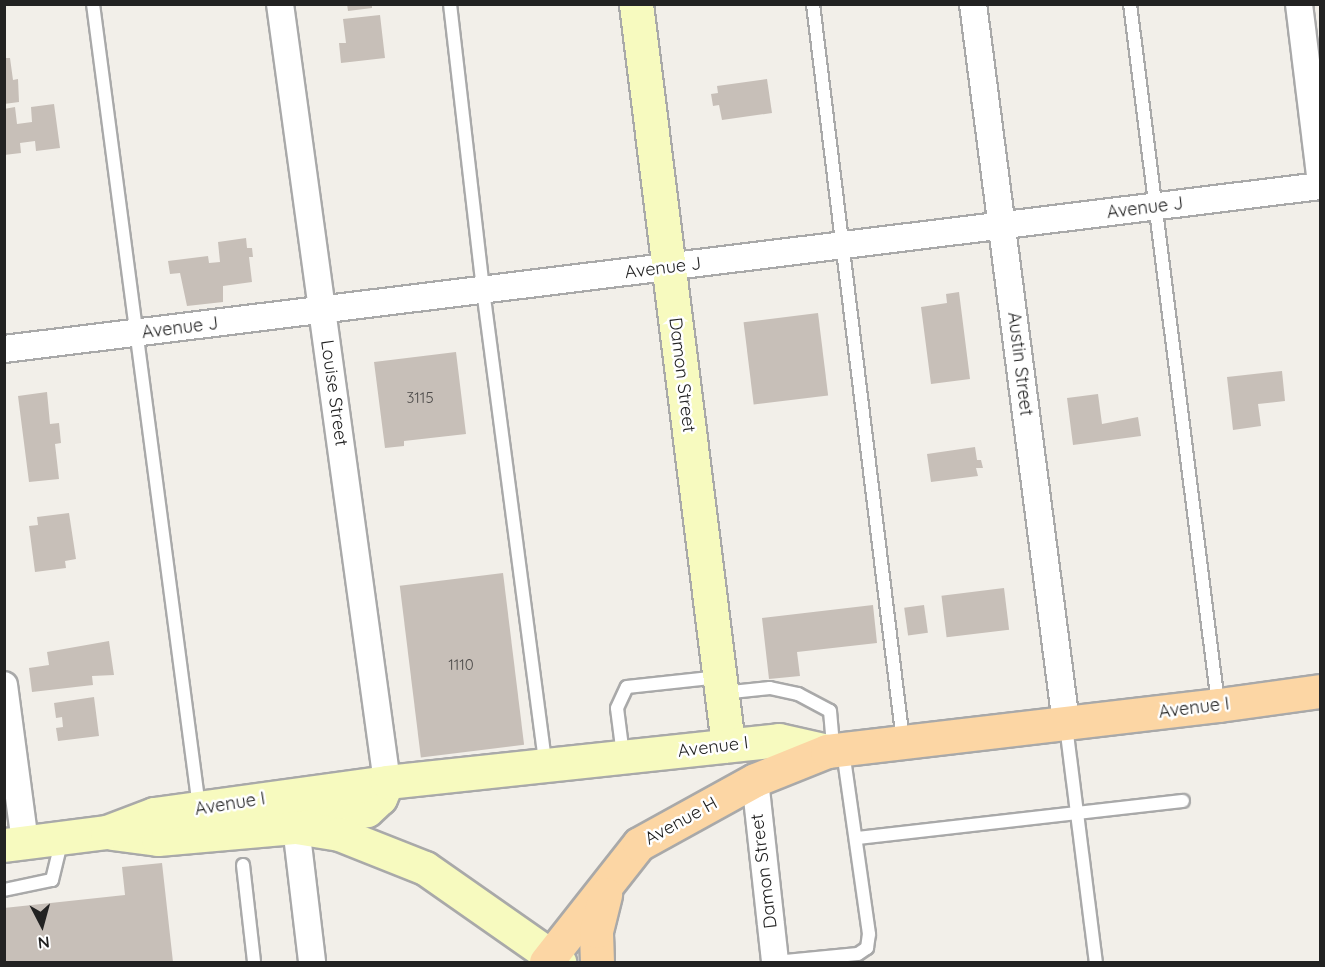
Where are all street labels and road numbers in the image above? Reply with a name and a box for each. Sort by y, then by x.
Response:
street label: Avenue J [1106,193,1184,223]
street label: Avenue J [624,253,702,283]
street label: Austin Street [1003,311,1037,417]
street label: Avenue J [141,313,219,343]
street label: Damon Street [664,316,700,434]
street label: Louise Street [316,338,352,448]
street label: Avenue I [1157,693,1231,723]
street label: Avenue I [676,732,750,762]
street label: Avenue I [193,788,267,820]
street label: Avenue H [641,792,721,850]
street label: Damon Street [746,812,782,930]

